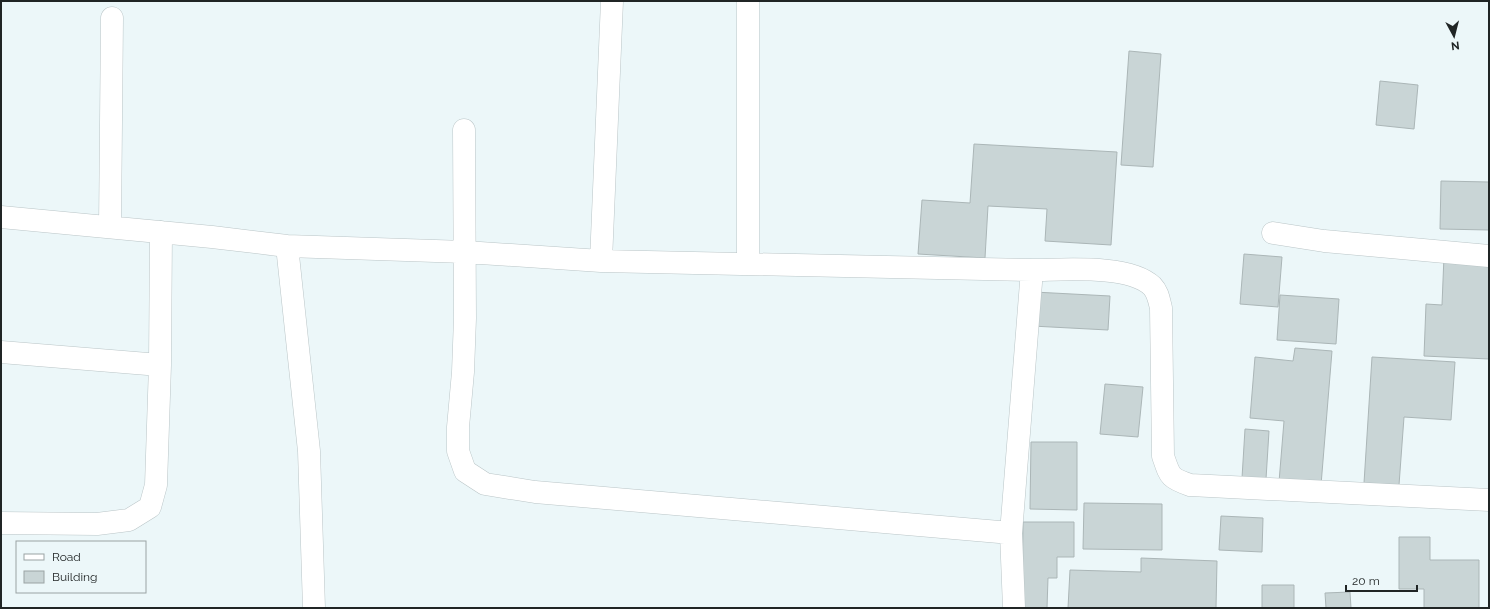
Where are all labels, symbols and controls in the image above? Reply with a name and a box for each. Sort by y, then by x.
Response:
north arrow [1434,16,1474,56]
text: N [1450,38,1460,52]
legend [16,541,146,593]
text: Road [52,550,81,564]
scale bar [1346,567,1417,593]
text: Building [52,570,98,584]
text: 20 m [1352,574,1380,588]

